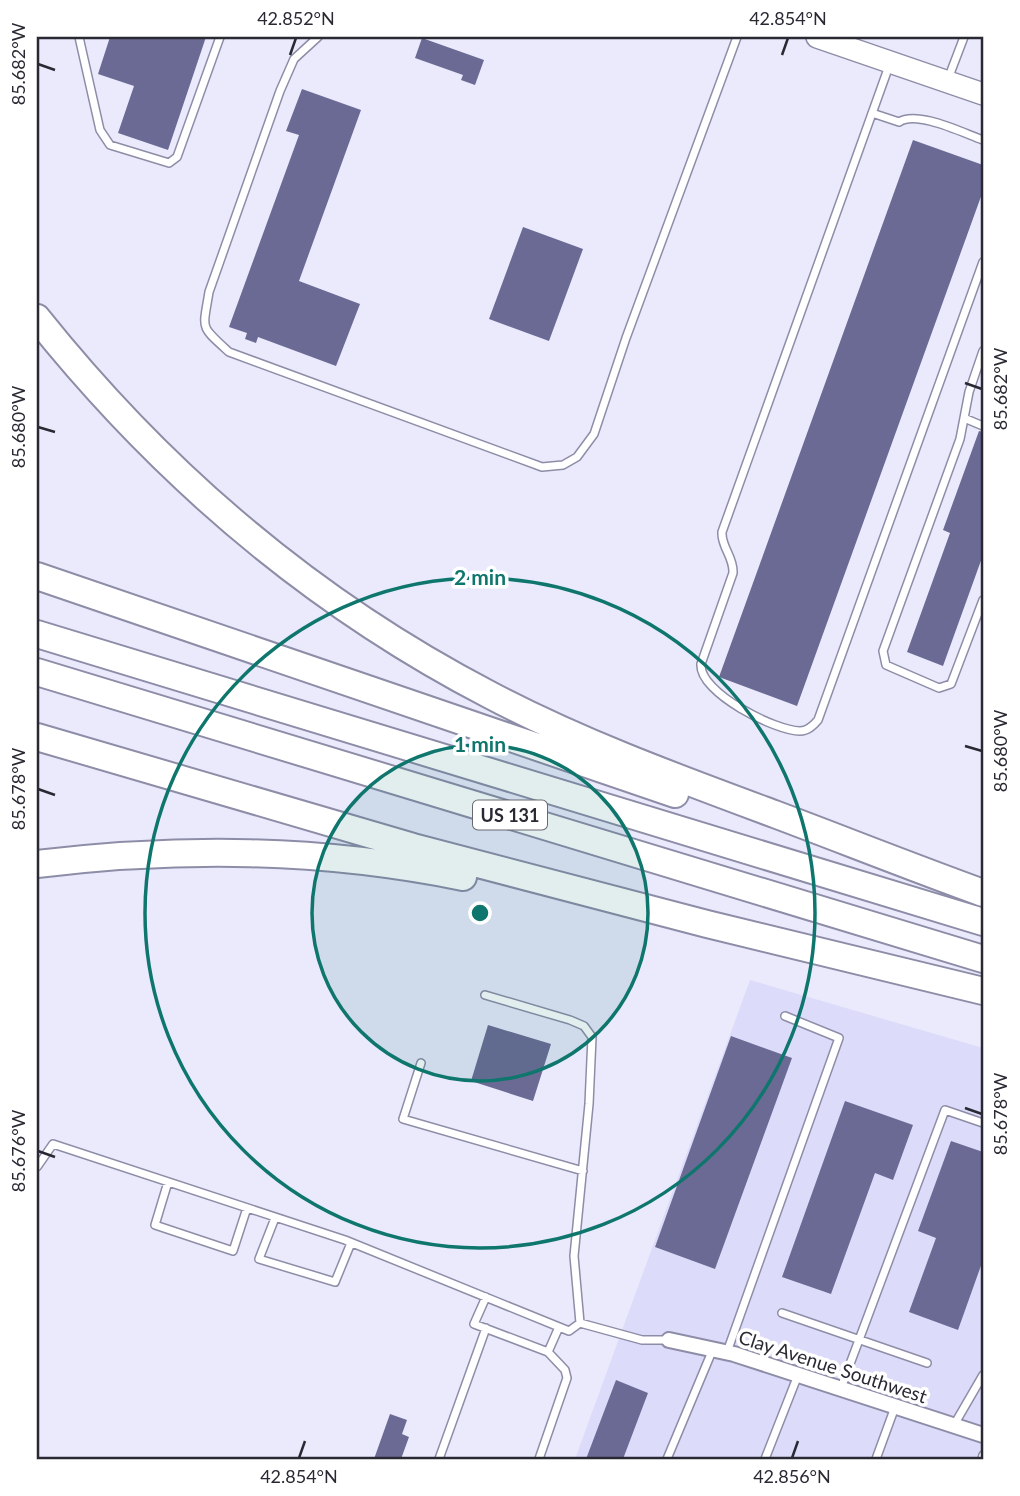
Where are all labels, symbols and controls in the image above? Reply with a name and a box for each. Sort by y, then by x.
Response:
text: 42.852°N [257,7,335,29]
text: 42.854°N [749,7,827,29]
text: 85.682°W [7,22,29,105]
text: 85.682°W [989,347,1011,430]
text: 85.680°W [7,385,29,468]
text: 2 min [454,564,506,589]
text: 85.680°W [989,709,1011,792]
text: 1 min [454,731,506,756]
text: 85.678°W [7,747,29,830]
road number: US 131 [473,800,547,830]
centre of rings [468,901,492,925]
text: 85.678°W [989,1072,1011,1155]
text: 85.676°W [7,1109,29,1192]
street label: Clay Avenue Southwest [736,1325,930,1407]
text: 42.854°N [260,1465,338,1487]
text: 42.856°N [753,1465,831,1487]

